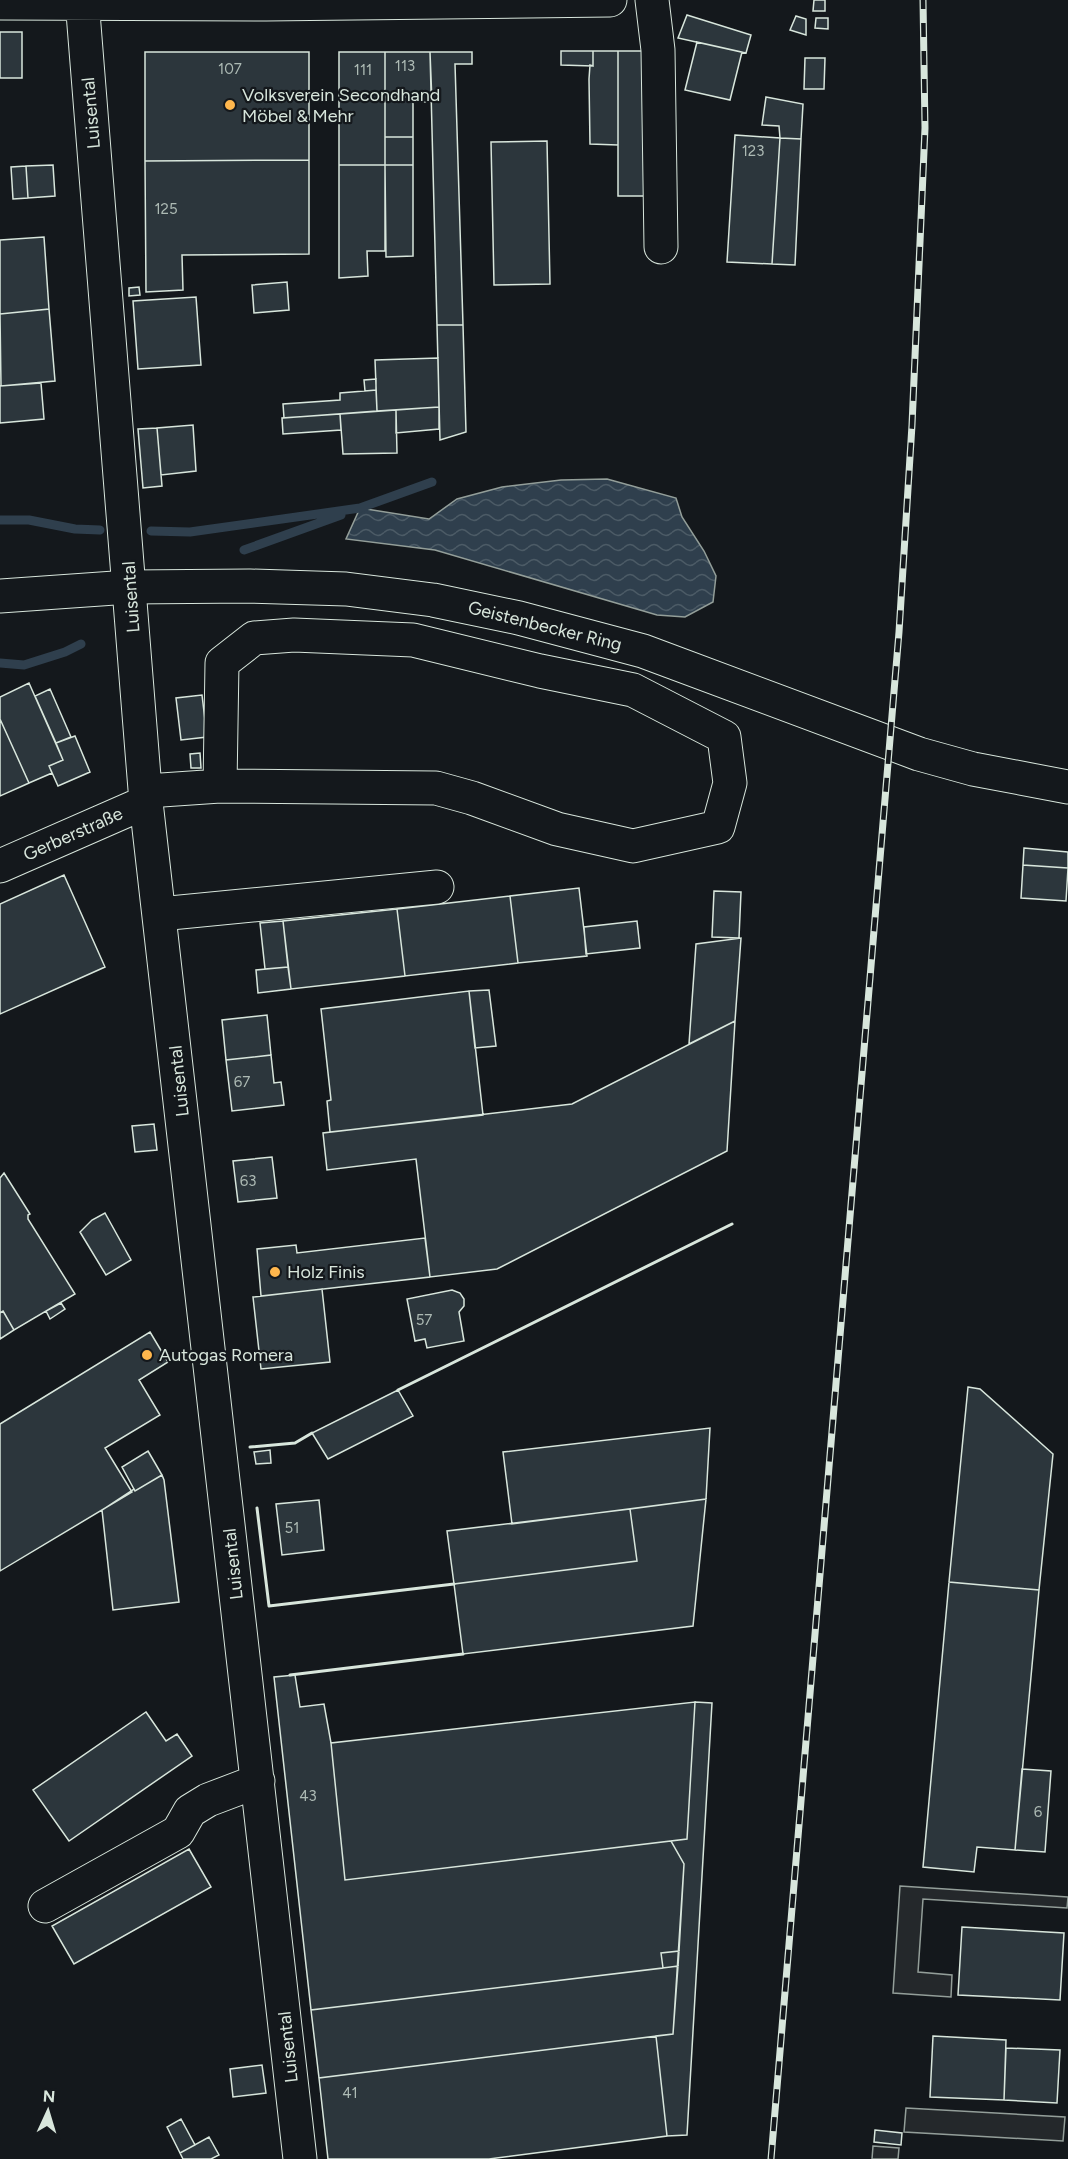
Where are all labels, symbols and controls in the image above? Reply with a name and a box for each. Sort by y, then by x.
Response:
house number: 113 [395,57,415,75]
house number: 107 [218,60,242,78]
house number: 111 [354,61,372,79]
street label: Luisental [77,76,105,150]
place label: Volksverein Secondhand Möbel & Mehr [242,84,440,127]
marker: Volksverein Secondhand Möbel & Mehr [223,98,237,112]
house number: 123 [742,142,764,160]
house number: 125 [154,200,178,218]
street label: Luisental [118,560,144,634]
street label: Geistenbecker Ring [466,596,624,656]
street label: Gerberstraße [20,802,126,866]
street label: Luisental [164,1044,194,1118]
house number: 67 [234,1073,250,1091]
house number: 63 [240,1172,256,1190]
place label: Holz Finis [287,1261,365,1283]
marker: Holz Finis [268,1265,282,1279]
house number: 57 [416,1311,432,1329]
place label: Autogas Romera [159,1344,293,1366]
marker: Autogas Romera [140,1348,154,1362]
house number: 51 [285,1519,299,1537]
street label: Luisental [218,1527,248,1601]
house number: 43 [299,1787,317,1805]
house number: 6 [1034,1803,1043,1821]
street label: Luisental [273,2010,303,2084]
north arrow [18,2081,78,2141]
house number: 41 [342,2084,358,2102]
text: N [42,2087,56,2106]

